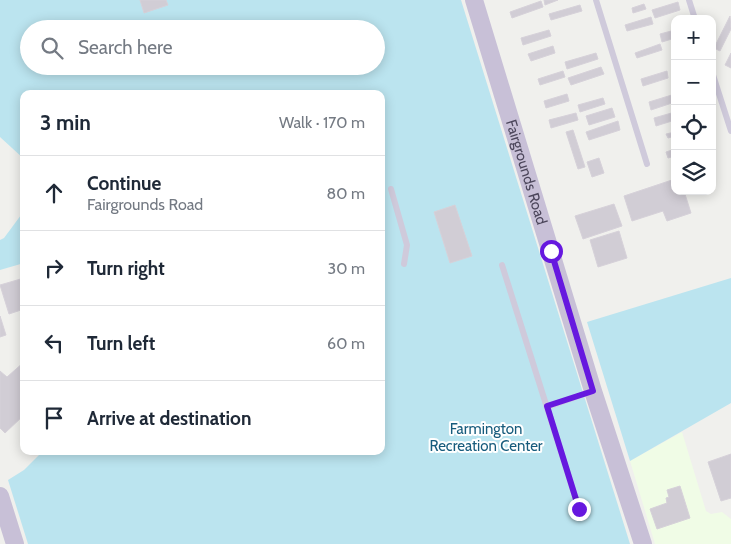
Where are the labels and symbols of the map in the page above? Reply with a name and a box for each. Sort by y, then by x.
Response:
street label: Fairgrounds Road [502,117,551,227]
route start [540,240,563,263]
park label: Farmington Recreation Center [429,420,543,455]
route end [568,498,591,521]

